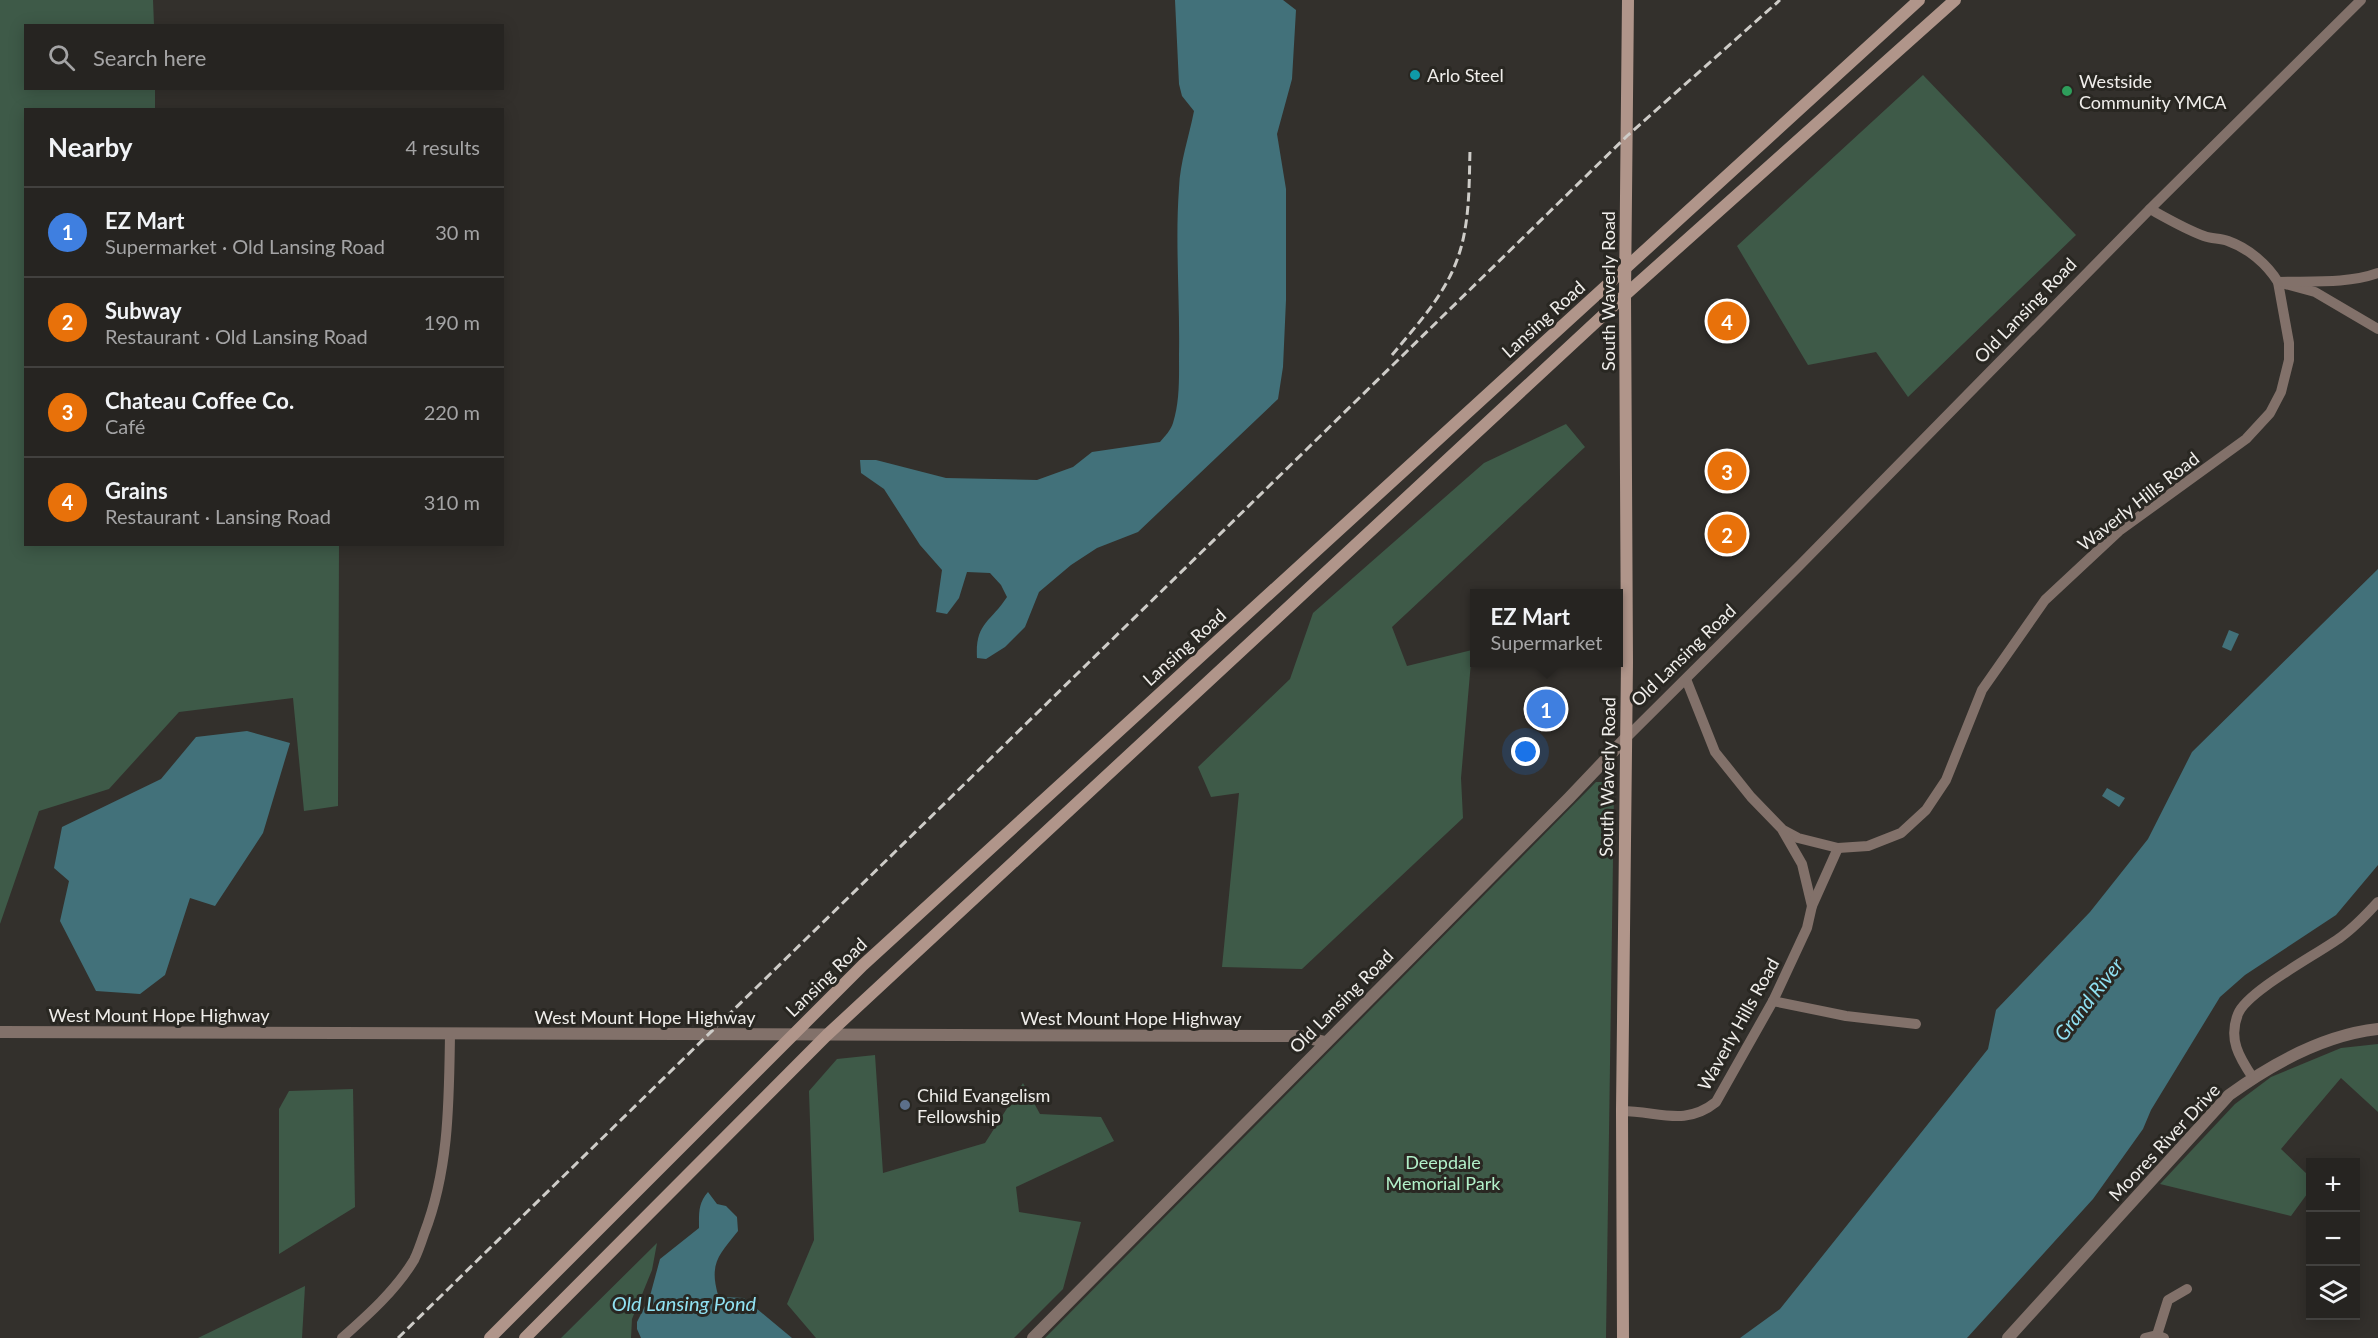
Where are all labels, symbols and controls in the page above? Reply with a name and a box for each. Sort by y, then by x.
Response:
search box [24,24,504,90]
icon: search [45,41,78,74]
text: Search here [93,44,206,71]
place label: Arlo Steel [1427,64,1504,86]
marker: Arlo Steel [1408,68,1422,82]
place label: Westside Community YMCA [2079,70,2227,113]
marker: Westside Community YMCA [2060,84,2074,98]
text: Nearby [48,131,133,163]
text: 4 results [405,135,480,159]
text: EZ Mart [105,207,184,234]
street label: South Waverly Road [1597,211,1619,371]
text: 1 [62,220,73,244]
text: 30 m [435,220,480,244]
text: Supermarket · Old Lansing Road [105,234,385,258]
street label: Old Lansing Road [1969,253,2081,367]
street label: Lansing Road [1497,276,1589,362]
text: Subway [105,297,182,324]
pin: 4 [1708,298,1746,344]
text: 2 [62,310,73,334]
text: 190 m [424,310,480,334]
text: Restaurant · Old Lansing Road [105,324,368,348]
text: Chateau Coffee Co. [105,387,294,414]
text: 3 [62,400,73,424]
text: 220 m [424,400,480,424]
text: Café [105,414,145,438]
street label: Waverly Hills Road [2073,447,2203,555]
pin: 3 [1708,448,1746,494]
text: Grains [105,477,168,504]
text: 4 [62,490,73,514]
text: 310 m [424,490,480,514]
text: Restaurant · Lansing Road [105,504,331,528]
pin: 2 [1708,512,1746,556]
popup [1470,589,1623,667]
street label: Old Lansing Road [1626,599,1740,711]
text: EZ Mart [1491,603,1570,630]
street label: Lansing Road [1138,604,1230,690]
text: Supermarket [1491,630,1602,654]
pin: 1 [1526,686,1566,732]
street label: South Waverly Road [1595,697,1619,857]
your location [1511,737,1540,766]
street label: Lansing Road [781,933,871,1021]
street label: Old Lansing Road [1285,945,1397,1057]
water label: Grand River [2048,952,2128,1045]
street label: Waverly Hills Road [1693,954,1783,1094]
street label: West Mount Hope Highway [49,1004,270,1026]
street label: West Mount Hope Highway [535,1006,756,1028]
street label: West Mount Hope Highway [1021,1007,1242,1029]
street label: Moores River Drive [2104,1079,2224,1205]
place label: Child Evangelism Fellowship [917,1084,1050,1127]
marker: Child Evangelism Fellowship [898,1098,912,1112]
park label: Deepdale Memorial Park [1386,1151,1501,1194]
map controls [2306,1158,2360,1320]
button: + [2306,1158,2360,1212]
button: − [2306,1212,2360,1266]
button: layers [2306,1266,2360,1320]
water label: Old Lansing Pond [612,1291,757,1315]

